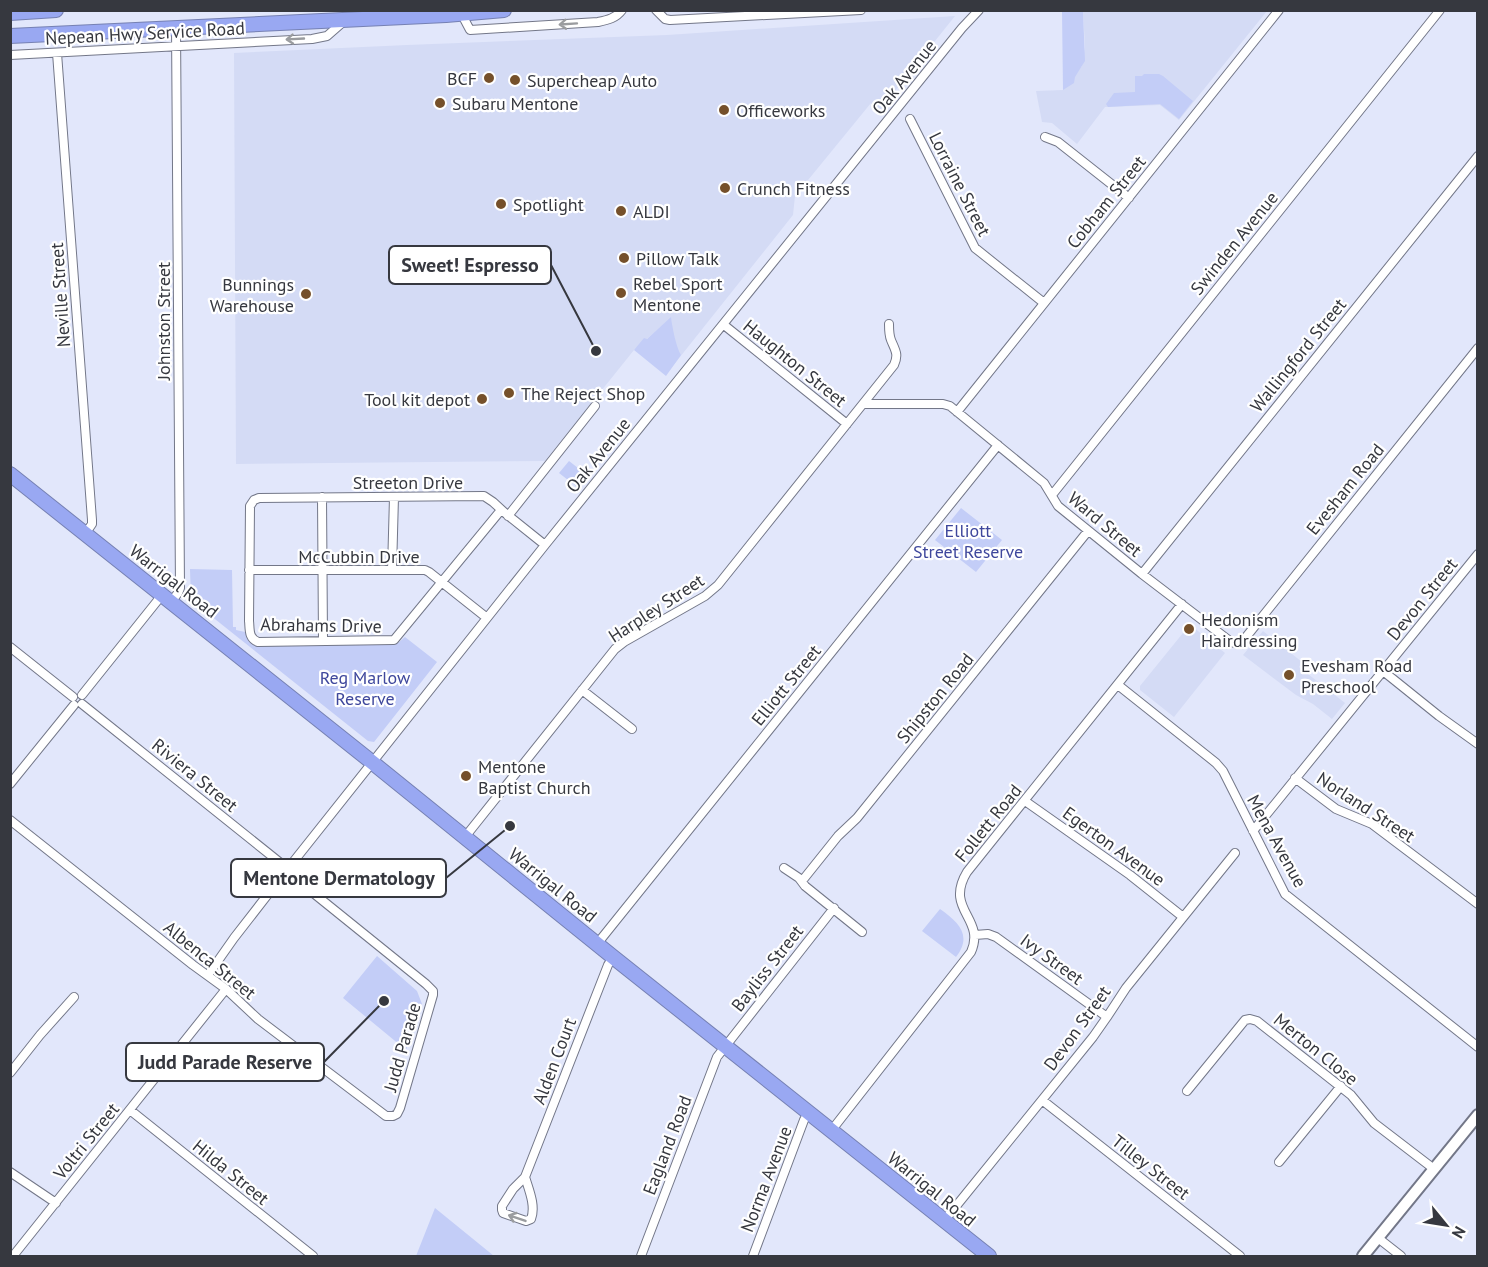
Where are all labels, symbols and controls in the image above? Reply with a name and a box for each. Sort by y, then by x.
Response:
street label: Nepean Hwy Service Road [45,16,245,50]
one-way arrow [558,19,578,30]
one-way arrow [285,34,305,45]
street label: Oak Avenue [867,35,941,119]
place label: BCF [447,67,477,90]
place label: Supercheap Auto [527,69,657,92]
marker: BCF [482,71,496,85]
marker: Supercheap Auto [508,73,522,87]
place label: Subaru Mentone [452,92,578,115]
marker: Subaru Mentone [433,96,447,110]
place label: Officeworks [736,99,825,122]
marker: Officeworks [717,103,731,117]
street label: Lorraine Street [924,128,996,240]
street label: Cobham Street [1061,151,1151,253]
place label: Crunch Fitness [737,177,850,200]
marker: Crunch Fitness [718,181,732,195]
street label: Swinden Avenue [1185,187,1283,299]
place label: Spotlight [513,193,584,216]
marker: Spotlight [494,197,508,211]
place label: ALDI [633,200,670,223]
marker: ALDI [614,204,628,218]
street label: Neville Street [45,242,75,348]
callout: Sweet! Espresso [389,246,551,284]
place label: Pillow Talk [636,247,719,270]
marker: Pillow Talk [617,251,631,265]
text: Sweet! Espresso [401,252,539,278]
street label: Johnston Street [152,262,175,381]
place label: Rebel Sport Mentone [633,272,723,316]
place label: Bunnings Warehouse [210,273,294,317]
marker: Rebel Sport Mentone [614,286,628,300]
marker: Bunnings Warehouse [299,287,313,301]
street label: Wallingford Street [1245,293,1351,417]
street label: Haughton Street [739,314,851,412]
place label: The Reject Shop [521,382,645,405]
marker: The Reject Shop [502,386,516,400]
place label: Tool kit depot [364,388,470,411]
marker: Tool kit depot [475,392,489,406]
street label: Oak Avenue [561,413,635,497]
street label: Evesham Road [1301,439,1389,539]
street label: Streeton Drive [353,471,463,494]
street label: Ward Street [1063,486,1147,562]
park label: Elliott Street Reserve [913,519,1023,563]
street label: Warrigal Road [125,539,223,623]
street label: McCubbin Drive [298,545,420,568]
street label: Devon Street [1382,553,1462,645]
street label: Harpley Street [604,569,708,647]
place label: Hedonism Hairdressing [1201,608,1297,652]
street label: Abrahams Drive [260,612,382,638]
marker: Hedonism Hairdressing [1182,622,1196,636]
street label: Elliott Street [746,640,826,730]
street label: Shipston Road [891,648,979,748]
place label: Evesham Road Preschool [1301,654,1412,698]
park label: Reg Marlow Reserve [320,666,411,710]
marker: Evesham Road Preschool [1282,668,1296,682]
street label: Riviera Street [147,733,243,817]
place label: Mentone Baptist Church [478,755,591,799]
street label: Norland Street [1313,767,1419,847]
marker: Mentone Baptist Church [459,769,473,783]
street label: Follett Road [950,779,1026,867]
street label: Mena Avenue [1242,791,1312,891]
street label: Egerton Avenue [1058,801,1170,891]
street label: Warrigal Road [504,842,602,928]
callout: Mentone Dermatology [231,859,446,897]
text: Mentone Dermatology [243,865,435,891]
street label: Albenca Street [159,916,261,1004]
street label: Bayliss Street [726,920,808,1016]
street label: Ivy Street [1016,928,1088,990]
street label: Devon Street [1039,981,1115,1075]
street label: Judd Parade [378,1000,426,1095]
street label: Merton Close [1269,1008,1363,1090]
street label: Alden Court [527,1014,581,1108]
callout: Judd Parade Reserve [126,1043,324,1081]
text: Judd Parade Reserve [137,1049,312,1075]
street label: Eagland Road [637,1092,697,1198]
street label: Voltri Street [48,1098,124,1185]
street label: Norma Avenue [735,1123,797,1235]
street label: Tilley Street [1107,1129,1195,1205]
street label: Hilda Street [188,1134,274,1210]
street label: Warrigal Road [883,1146,981,1232]
north arrow [1416,1195,1476,1255]
one-way arrow [508,1211,527,1222]
text: N [1448,1223,1470,1242]

